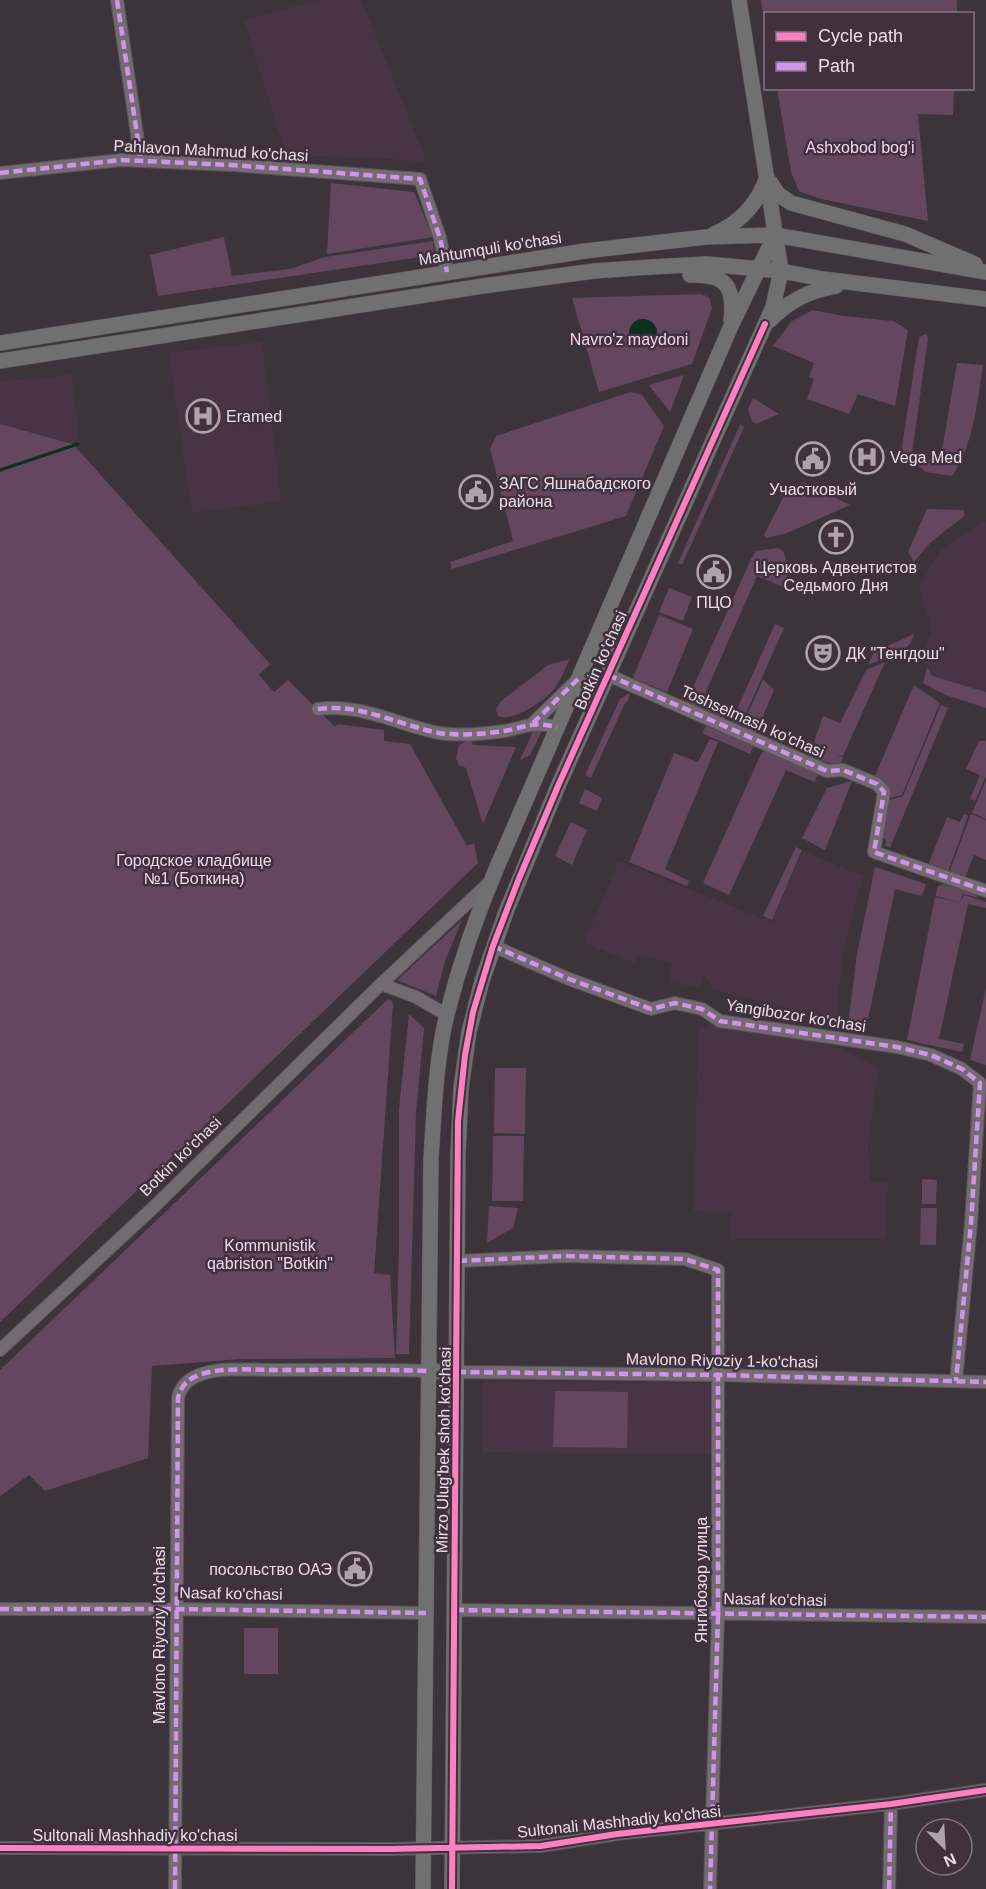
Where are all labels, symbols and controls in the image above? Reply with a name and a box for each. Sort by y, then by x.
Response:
legend [764,12,974,90]
text: Cycle path [818,26,903,46]
text: Path [818,56,855,76]
street label: Pahlavon Mahmud ko'chasi [113,137,309,164]
park label: Ashxobod bog'i [806,139,914,156]
street label: Mahtumquli ko'chasi [417,229,563,268]
park label: Navro'z maydoni [570,331,688,348]
hospital icon: Eramed [185,398,221,434]
place label: Eramed [226,408,282,425]
hospital icon: Vega Med [849,439,885,475]
public building icon: Участковый [795,441,831,477]
place label: Vega Med [890,449,962,466]
public building icon: ЗАГС Яшнабадского района [458,474,494,510]
place label: ЗАГС Яшнабадского района [499,475,651,510]
place label: Участковый [769,481,857,498]
church icon: Церковь Адвентистов Седьмого Дня [818,519,854,555]
public building icon: ПЦО [696,554,732,590]
place label: Церковь Адвентистов Седьмого Дня [755,559,917,594]
place label: ПЦО [696,594,732,611]
street label: Botkin ko'chasi [571,608,630,712]
theatre icon: ДК "Тенгдош" [805,635,841,671]
place label: ДК "Тенгдош" [846,645,945,662]
street label: Toshselmash ko'chasi [678,682,827,761]
park label: Городское кладбище №1 (Боткина) [116,852,272,887]
street label: Yangibozor ko'chasi [725,996,867,1035]
street label: Botkin ko'chasi [136,1113,224,1199]
park label: Kommunistik qabriston "Botkin" [207,1237,333,1272]
street label: Mirzo Ulug'bek shoh ko'chasi [433,1347,454,1553]
street label: Mavlono Riyoziy 1-ko'chasi [626,1350,818,1371]
street label: Янгибозор улица [693,1517,710,1643]
street label: Mavlono Riyoziy ko'chasi [151,1546,168,1724]
public building icon: посольство ОАЭ [337,1551,373,1587]
place label: посольство ОАЭ [209,1561,332,1578]
street label: Nasaf ko'chasi [179,1584,283,1603]
street label: Nasaf ko'chasi [723,1590,827,1609]
street label: Sultonali Mashhadiy ko'chasi [516,1802,722,1841]
north arrow [914,1817,974,1877]
street label: Sultonali Mashhadiy ko'chasi [33,1827,237,1844]
text: N [941,1850,959,1870]

